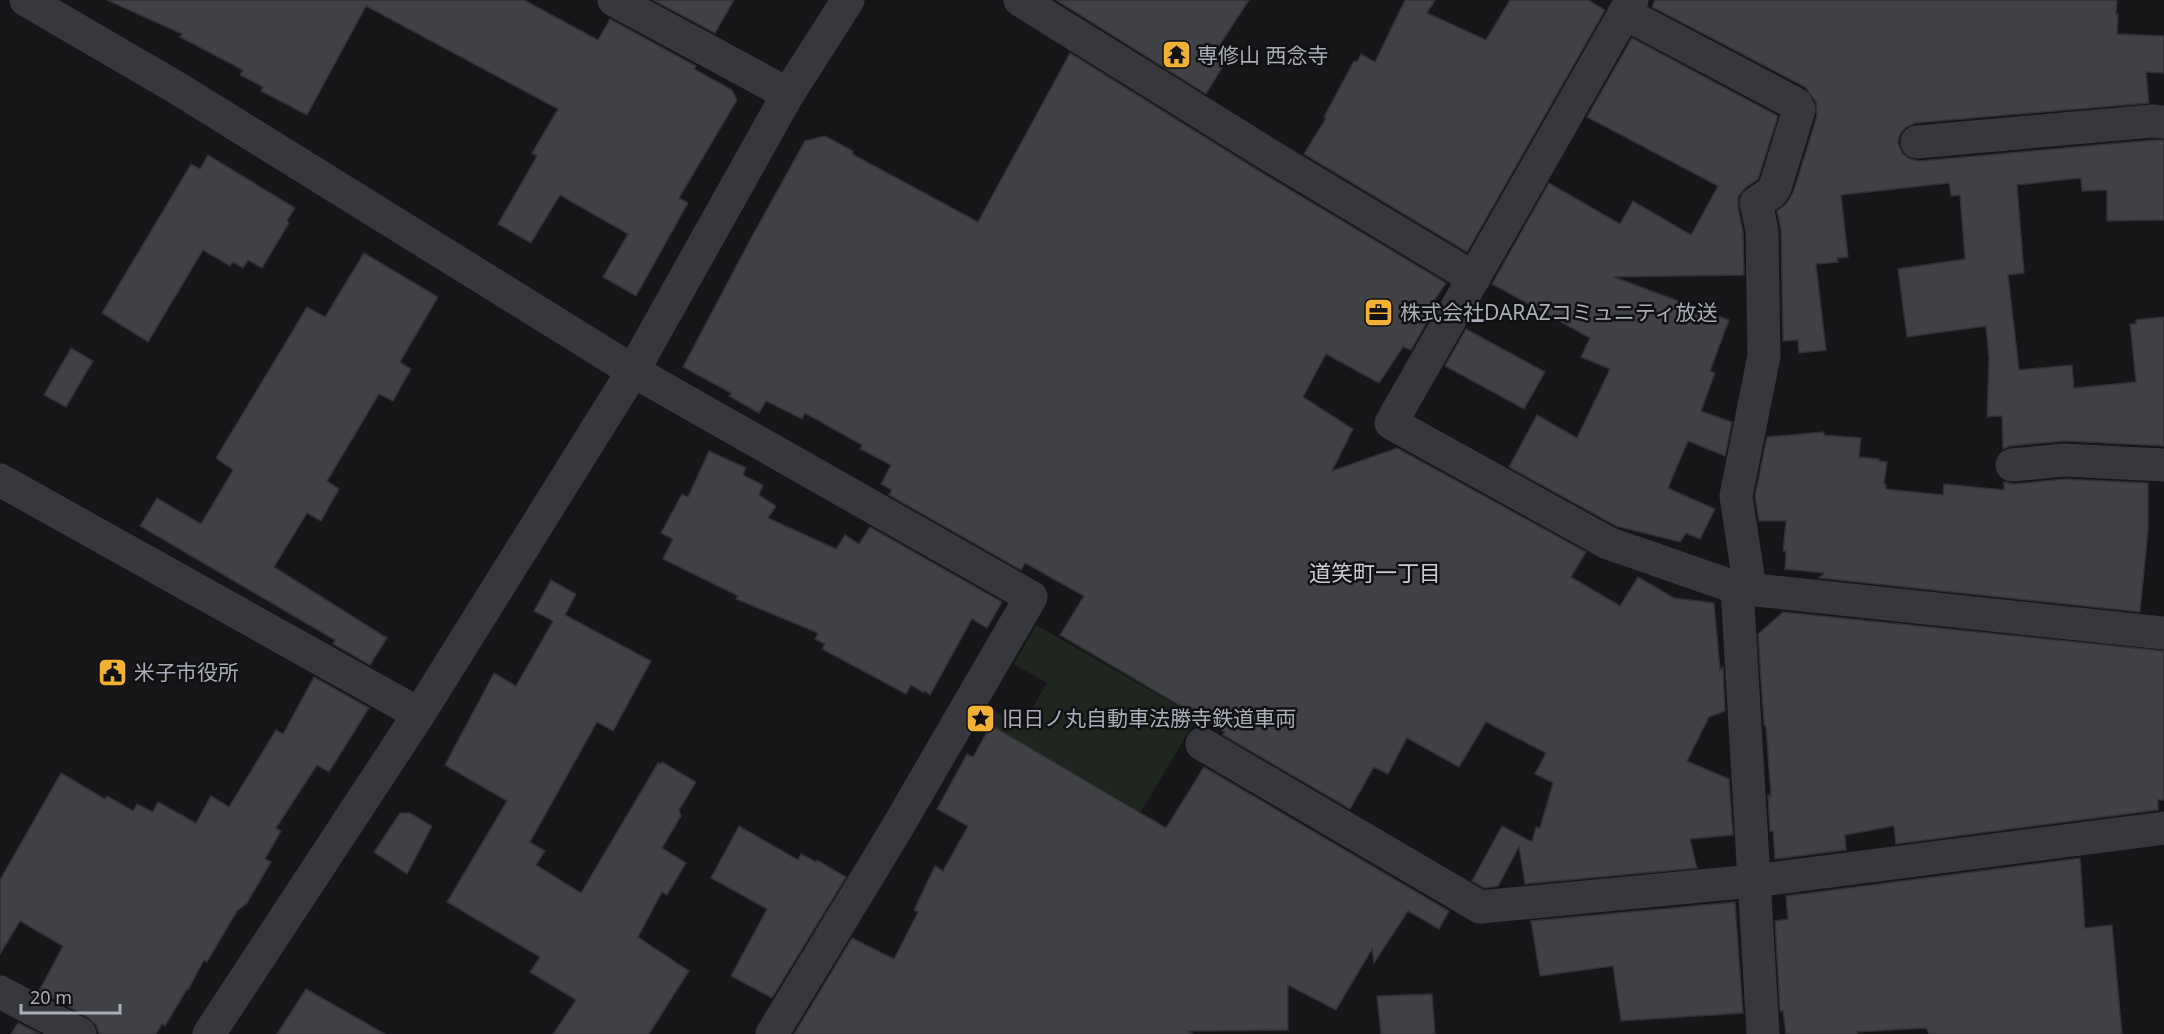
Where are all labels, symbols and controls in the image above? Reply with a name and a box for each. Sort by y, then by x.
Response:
temple icon: 専修山 西念寺 [1160,39,1192,71]
place label: 専修山 西念寺 [1197,41,1328,69]
office icon: 株式会社DARAZコミュニティ放送 [1363,296,1395,328]
place label: 株式会社DARAZコミュニティ放送 [1400,298,1718,326]
district label: 道笑町一丁目 [1309,557,1441,587]
public building icon: 米子市役所 [97,656,129,688]
place label: 米子市役所 [134,658,239,686]
place icon: 旧日ノ丸自動車法勝寺鉄道車両 [965,702,997,734]
place label: 旧日ノ丸自動車法勝寺鉄道車両 [1002,704,1296,732]
scale bar [21,977,120,1015]
text: 20 m [30,985,72,1009]

